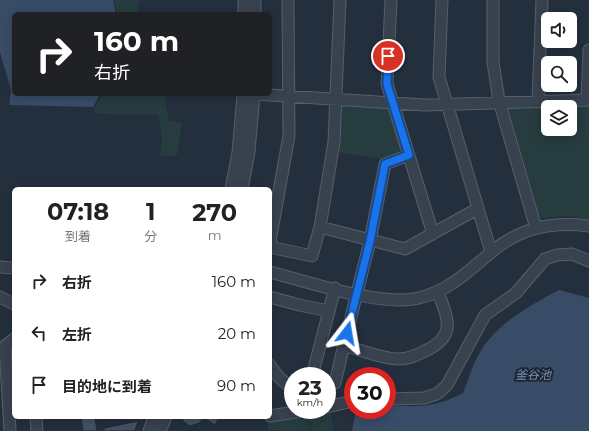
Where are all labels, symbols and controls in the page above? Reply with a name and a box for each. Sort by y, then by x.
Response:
map controls [541,12,577,136]
button: sound [541,12,577,48]
text: 160 m [94,24,179,58]
icon: right [28,28,80,80]
pin [371,39,405,73]
icon: arrive [377,45,399,67]
button: search [541,56,577,92]
text: 右折 [94,62,130,84]
button: layers [541,100,577,136]
text: 07:18 [47,197,109,226]
text: 1 [146,197,155,226]
text: 270 [192,198,237,227]
text: m [208,227,221,243]
text: 到着 [65,228,91,244]
text: 分 [144,228,157,244]
icon: right [28,270,50,292]
text: 160 m [212,272,256,291]
text: 右折 [62,273,92,292]
position arrow [326,312,368,354]
icon: left [28,322,50,344]
text: 20 m [218,324,256,343]
text: 左折 [62,325,92,344]
speed limit sign: 30 [344,367,396,419]
water label: 釜谷池 [515,367,552,382]
icon: arrive [28,374,50,396]
text: 90 m [217,376,256,395]
text: 23 [298,376,322,400]
text: 目的地に到着 [62,377,152,396]
text: km/h [297,396,323,409]

